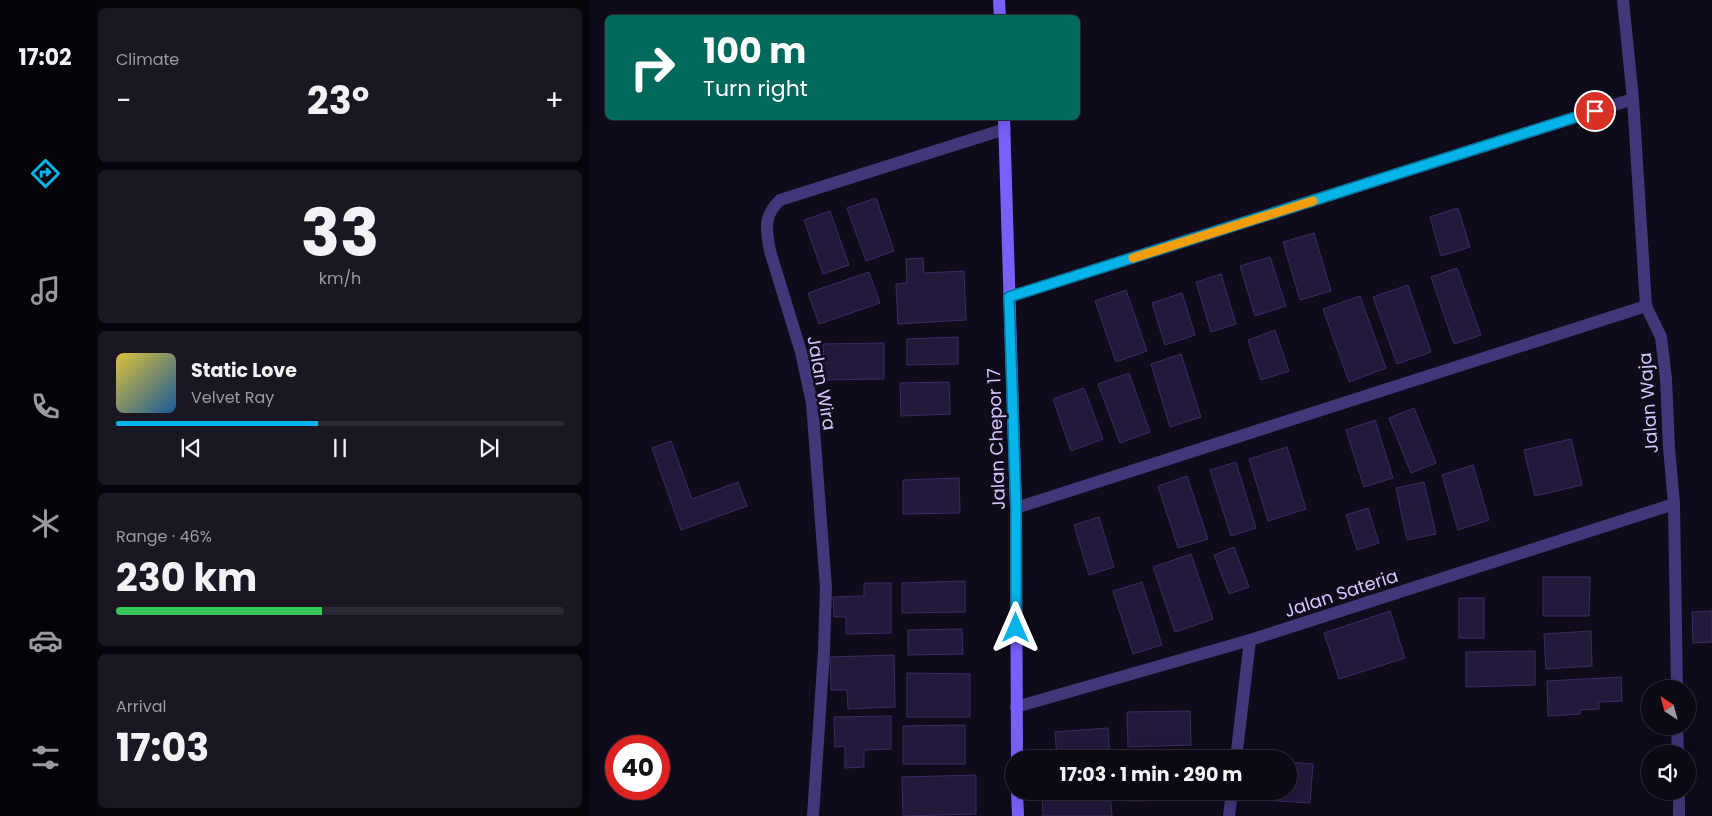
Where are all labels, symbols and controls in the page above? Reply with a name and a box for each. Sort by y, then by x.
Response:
text: 100 m [703,26,806,75]
icon: right [620,35,685,100]
text: 17:02 [18,42,72,73]
text: Climate [116,48,179,71]
text: Turn right [703,73,808,104]
text: 23° [307,74,369,127]
text: − [116,81,131,120]
text: + [545,81,564,120]
pin [1574,90,1616,132]
icon: arrive [1581,97,1609,125]
icon: directions [28,156,63,191]
text: 33 [301,188,379,279]
text: km/h [319,267,361,290]
icon: music [28,273,63,308]
street label: Jalan Wira [801,334,843,432]
street label: Jalan Waja [1632,352,1664,454]
text: Static Love [191,357,297,384]
street label: Jalan Chepor 17 [981,367,1011,510]
text: Velvet Ray [191,386,274,409]
icon: phone [28,389,63,424]
icon: previous [177,434,205,462]
icon: pause [326,434,354,462]
icon: next [475,434,503,462]
icon: climate [28,506,63,541]
text: Range · 46% [116,525,212,548]
text: 230 km [116,551,257,604]
street label: Jalan Sateria [1281,563,1401,623]
position arrow [989,601,1041,653]
icon: car [28,623,63,658]
north arrow [1641,680,1696,735]
map controls [1641,680,1696,800]
text: Arrival [116,695,166,718]
text: 17:03 [116,721,209,774]
speed limit sign: 40 [605,735,670,800]
icon: filters [28,740,63,775]
button: sound [1641,745,1696,800]
text: 17:03 · 1 min · 290 m [1060,761,1242,788]

